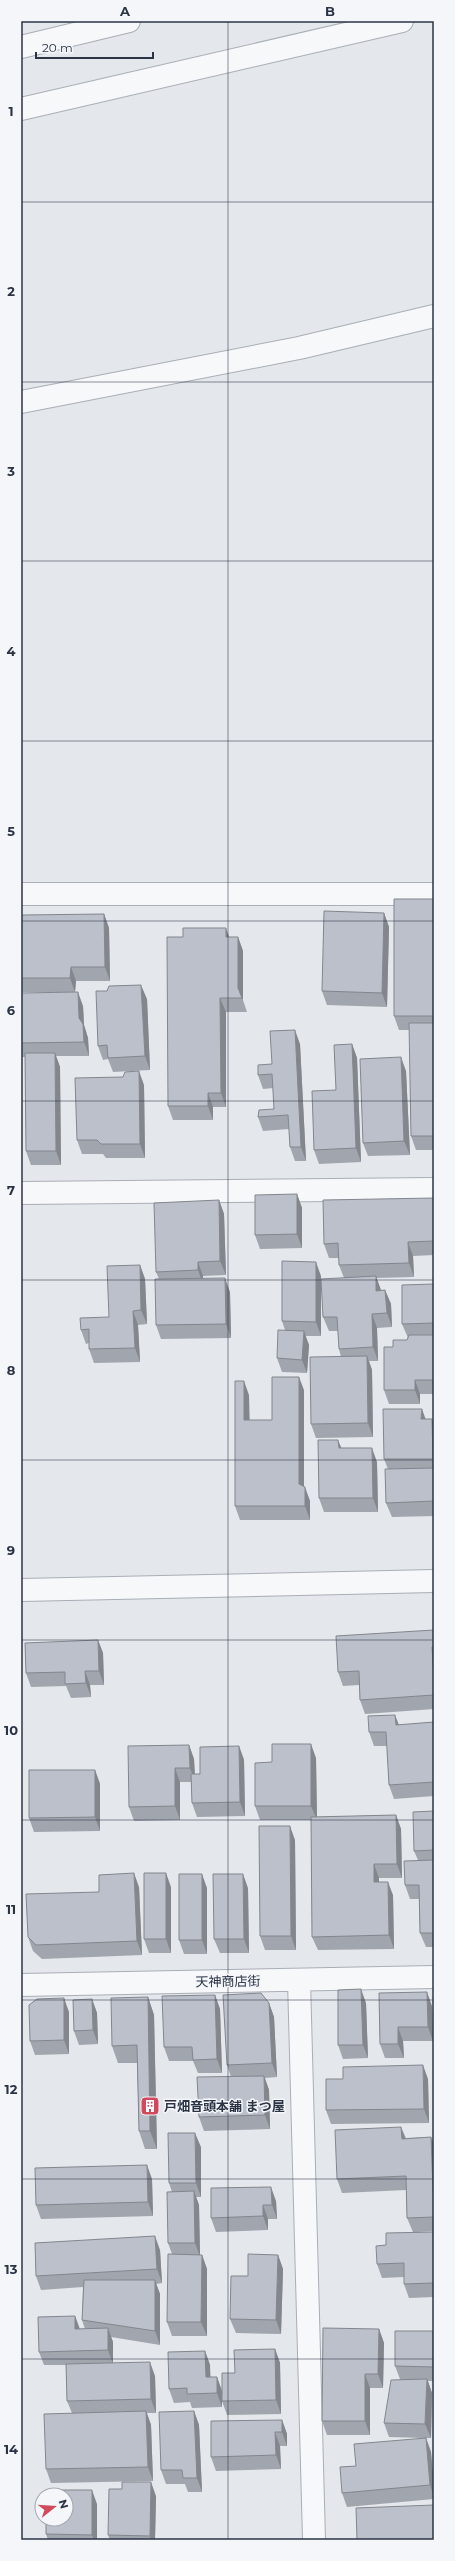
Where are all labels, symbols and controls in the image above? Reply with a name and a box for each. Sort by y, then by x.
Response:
text: A [119,3,131,19]
text: B [325,3,335,19]
scale bar [36,34,153,60]
text: 20 m [42,40,73,55]
text: 1 [8,103,14,119]
text: 2 [7,283,15,299]
text: 3 [6,463,15,479]
text: 4 [7,643,16,659]
text: 5 [7,823,15,839]
text: 6 [7,1002,16,1018]
text: 7 [7,1182,15,1198]
text: 8 [7,1362,16,1378]
text: 9 [7,1542,15,1558]
text: 10 [4,1722,18,1738]
text: 11 [6,1901,16,1917]
street label: 天神商店街 [195,1972,261,1990]
text: 12 [5,2081,18,2097]
building icon: 戸畑音頭本舗 まつ屋 [139,2095,161,2117]
place label: 戸畑音頭本舗 まつ屋 [164,2098,285,2114]
text: 13 [5,2261,18,2277]
text: 14 [4,2441,18,2457]
north arrow [34,2487,74,2527]
text: N [56,2498,72,2510]

